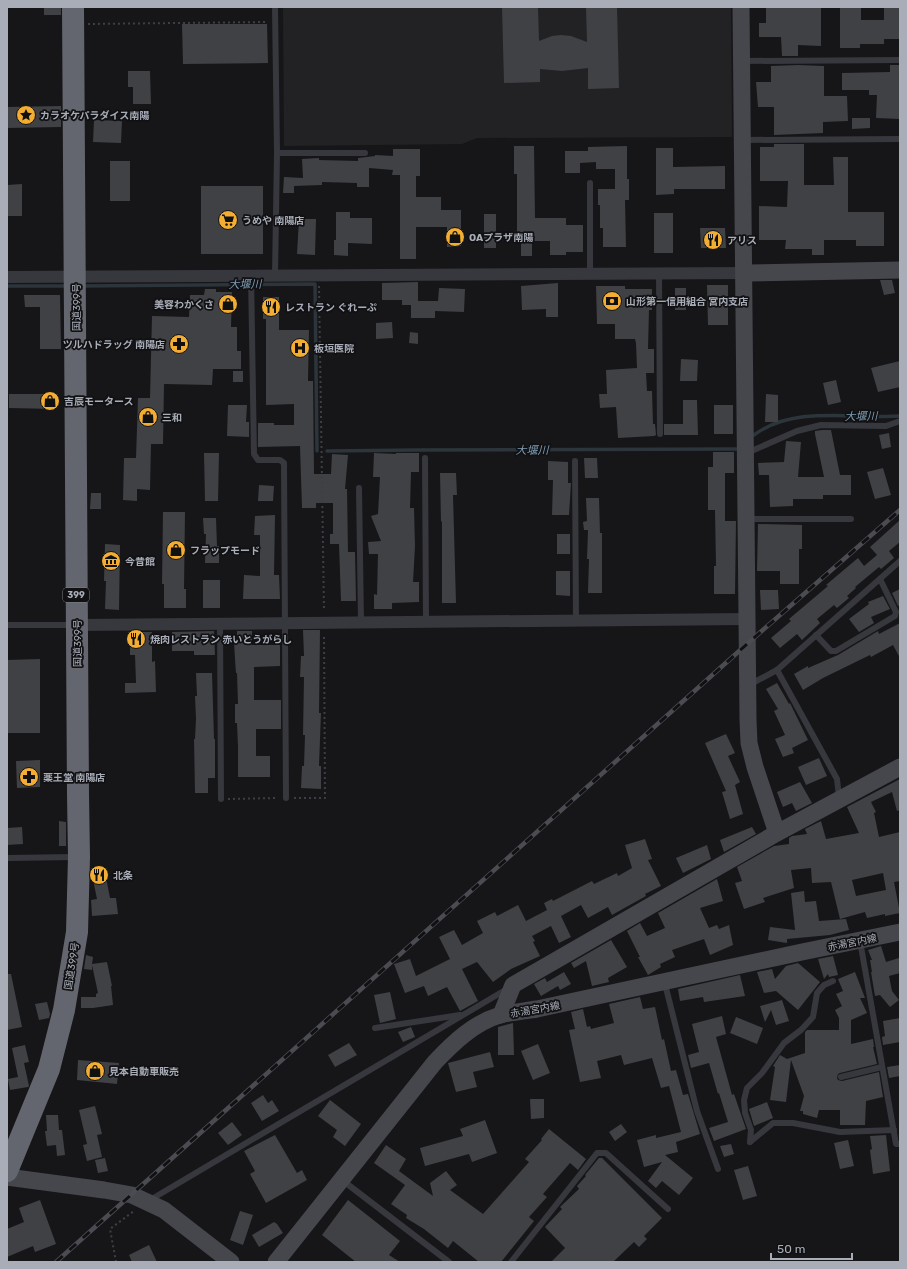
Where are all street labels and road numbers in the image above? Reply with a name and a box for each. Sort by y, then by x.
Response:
street label: 国道399号 [71,283,83,331]
road number: 399 [63,588,89,602]
street label: 国道399号 [72,619,84,667]
street label: 赤湯宮内線 [827,932,878,954]
street label: 国道399号 [62,942,82,991]
street label: 赤湯宮内線 [510,1000,561,1020]

